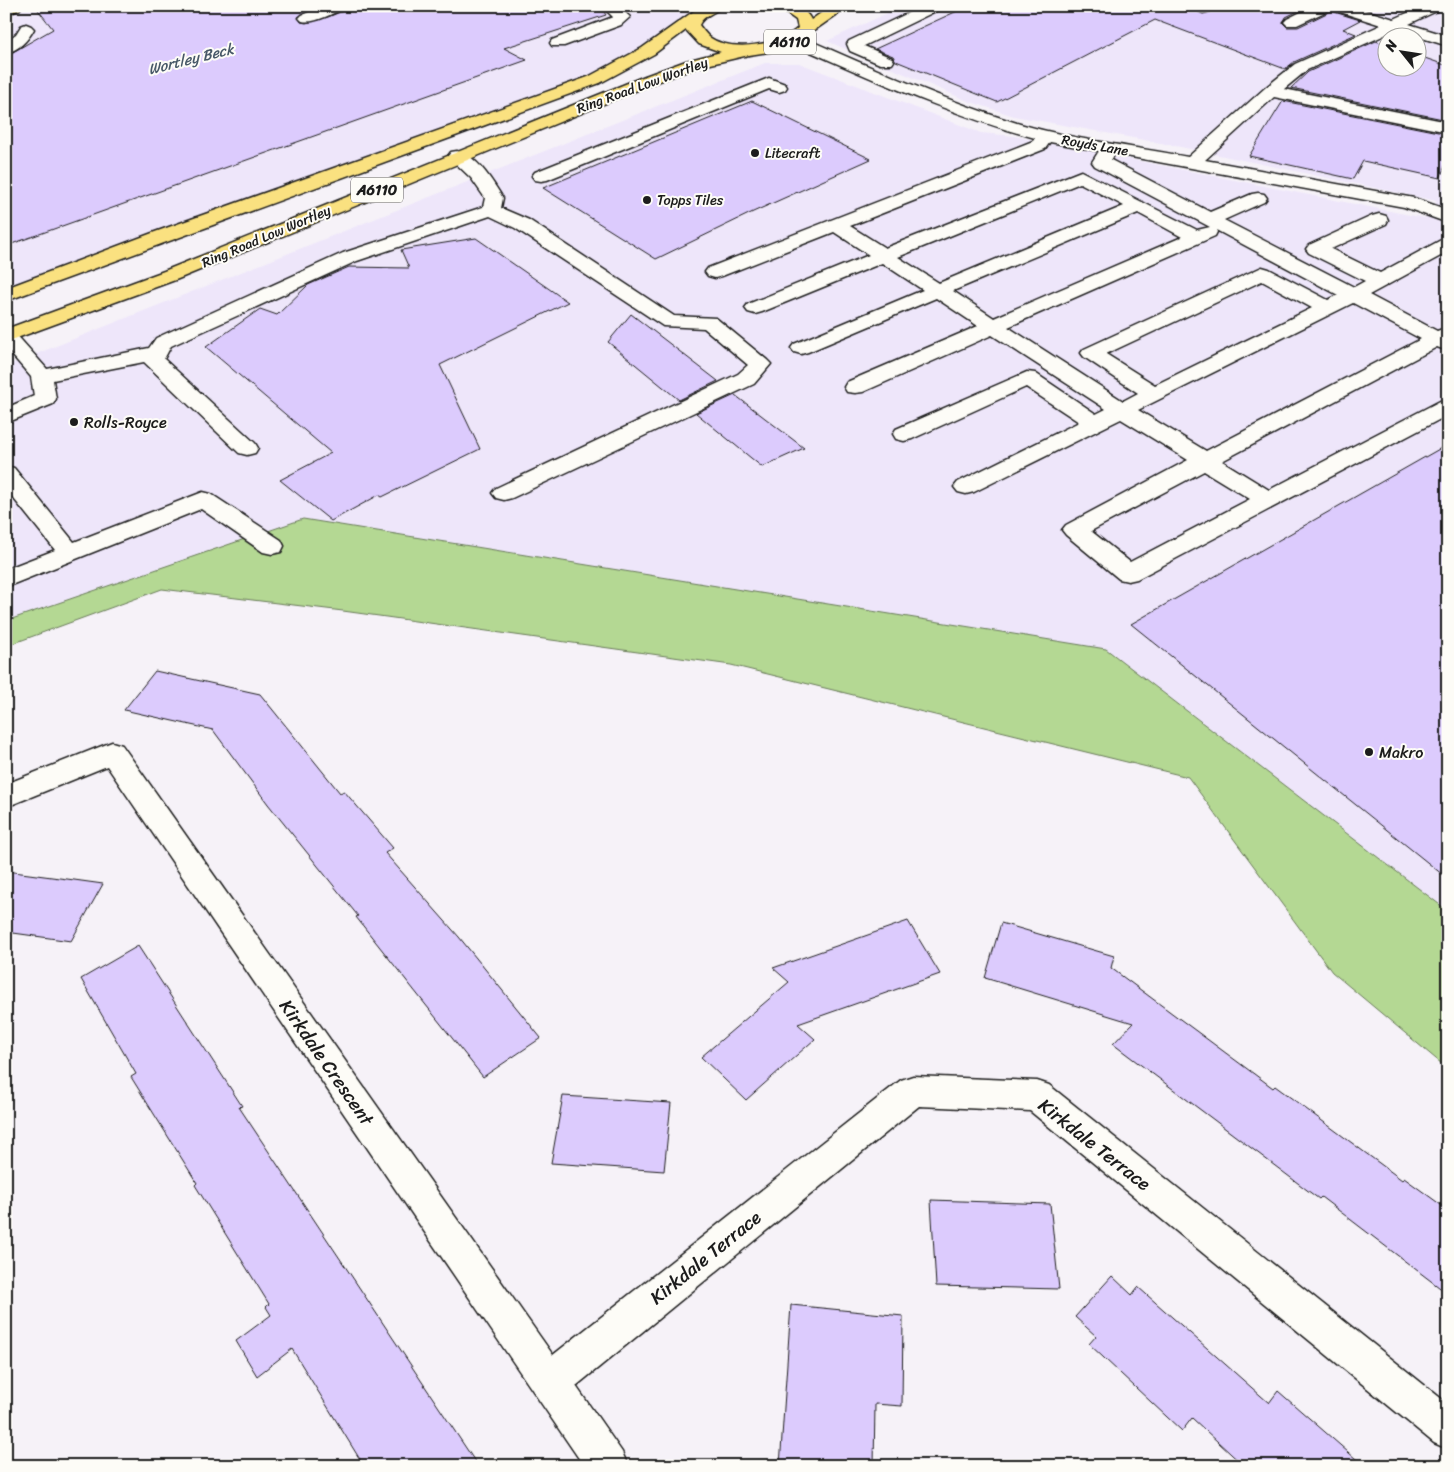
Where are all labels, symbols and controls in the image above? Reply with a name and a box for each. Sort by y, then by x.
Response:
north arrow [1376,28,1426,78]
road number: A6110 [764,30,816,54]
text: N [1377,35,1405,57]
water label: Wortley Beck [145,36,238,82]
street label: Ring Road Low Wortley [573,50,712,121]
street label: Royds Lane [1060,127,1131,164]
place label: Litecraft [765,141,820,166]
marker: Litecraft [749,147,761,159]
road number: A6110 [351,178,403,202]
place label: Topps Tiles [657,188,724,213]
marker: Topps Tiles [641,194,653,206]
street label: Ring Road Low Wortley [198,198,335,275]
place label: Rolls-Royce [84,408,167,437]
marker: Rolls-Royce [68,416,80,428]
place label: Makro [1379,738,1423,767]
marker: Makro [1363,746,1375,758]
street label: Kirkdale Crescent [271,992,383,1134]
street label: Kirkdale Terrace [1031,1089,1158,1199]
street label: Kirkdale Terrace [642,1202,769,1313]

